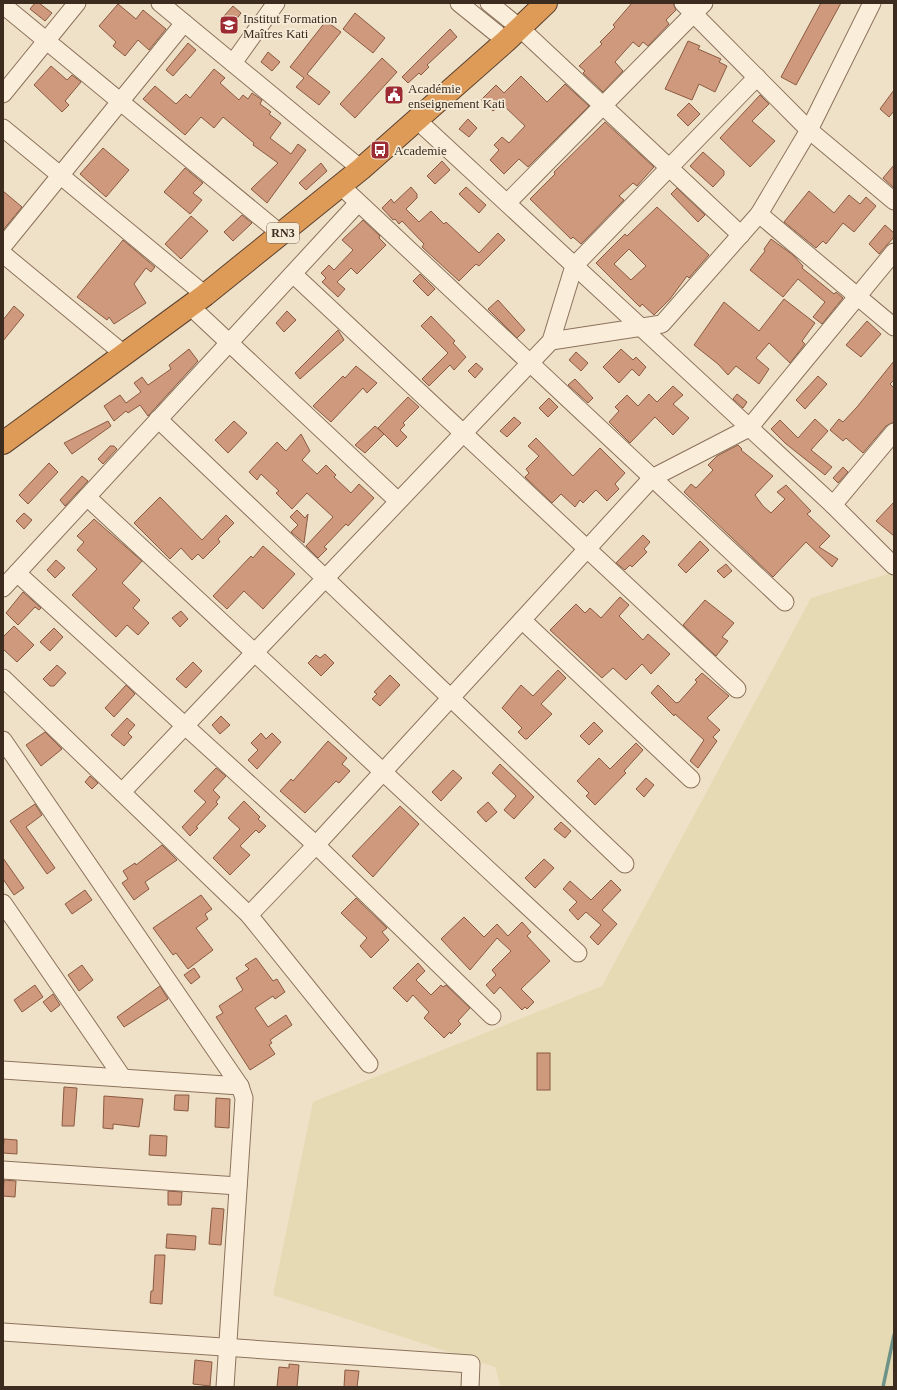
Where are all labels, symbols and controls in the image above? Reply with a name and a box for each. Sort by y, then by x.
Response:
place label: Institut Formation Maîtres Kati [243,11,338,41]
school or university icon: Institut Formation Maîtres Kati [218,14,240,36]
place label: Académie enseignement Kati [408,81,505,111]
public building icon: Académie enseignement Kati [383,84,405,106]
bus stop icon: Academie [369,139,391,161]
place label: Academie [394,143,447,158]
road number: RN3 [267,223,299,243]

